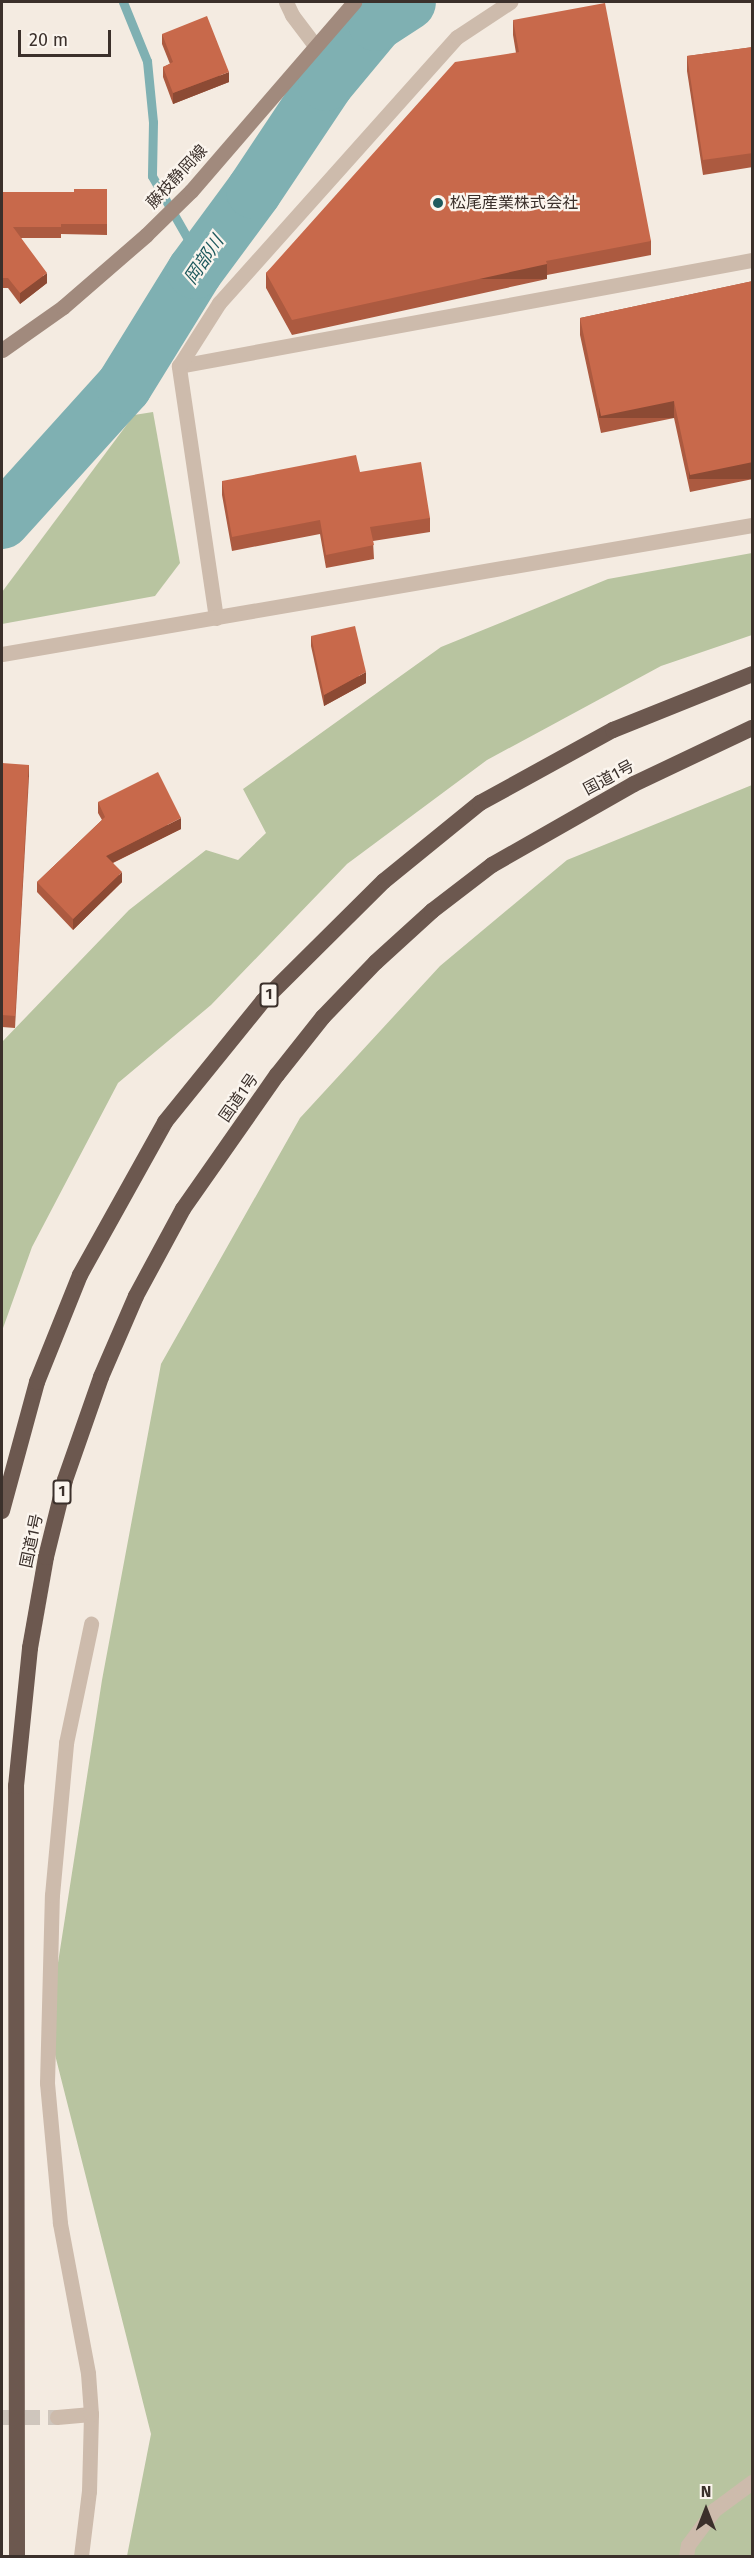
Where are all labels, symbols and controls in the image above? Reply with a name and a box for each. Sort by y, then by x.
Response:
scale bar [21,18,114,56]
text: 20 m [29,29,68,51]
street label: 藤枝静岡線 [143,141,211,213]
place label: 松尾産業株式会社 [450,193,578,213]
marker: 松尾産業株式会社 [431,196,445,210]
water label: 岡部川 [180,232,228,288]
street label: 国道1号 [580,757,638,799]
road number: 1 [258,983,280,1007]
street label: 国道1号 [215,1070,263,1126]
road number: 1 [52,1480,72,1504]
street label: 国道1号 [17,1512,47,1570]
north arrow [676,2480,736,2540]
text: N [701,2482,711,2501]

